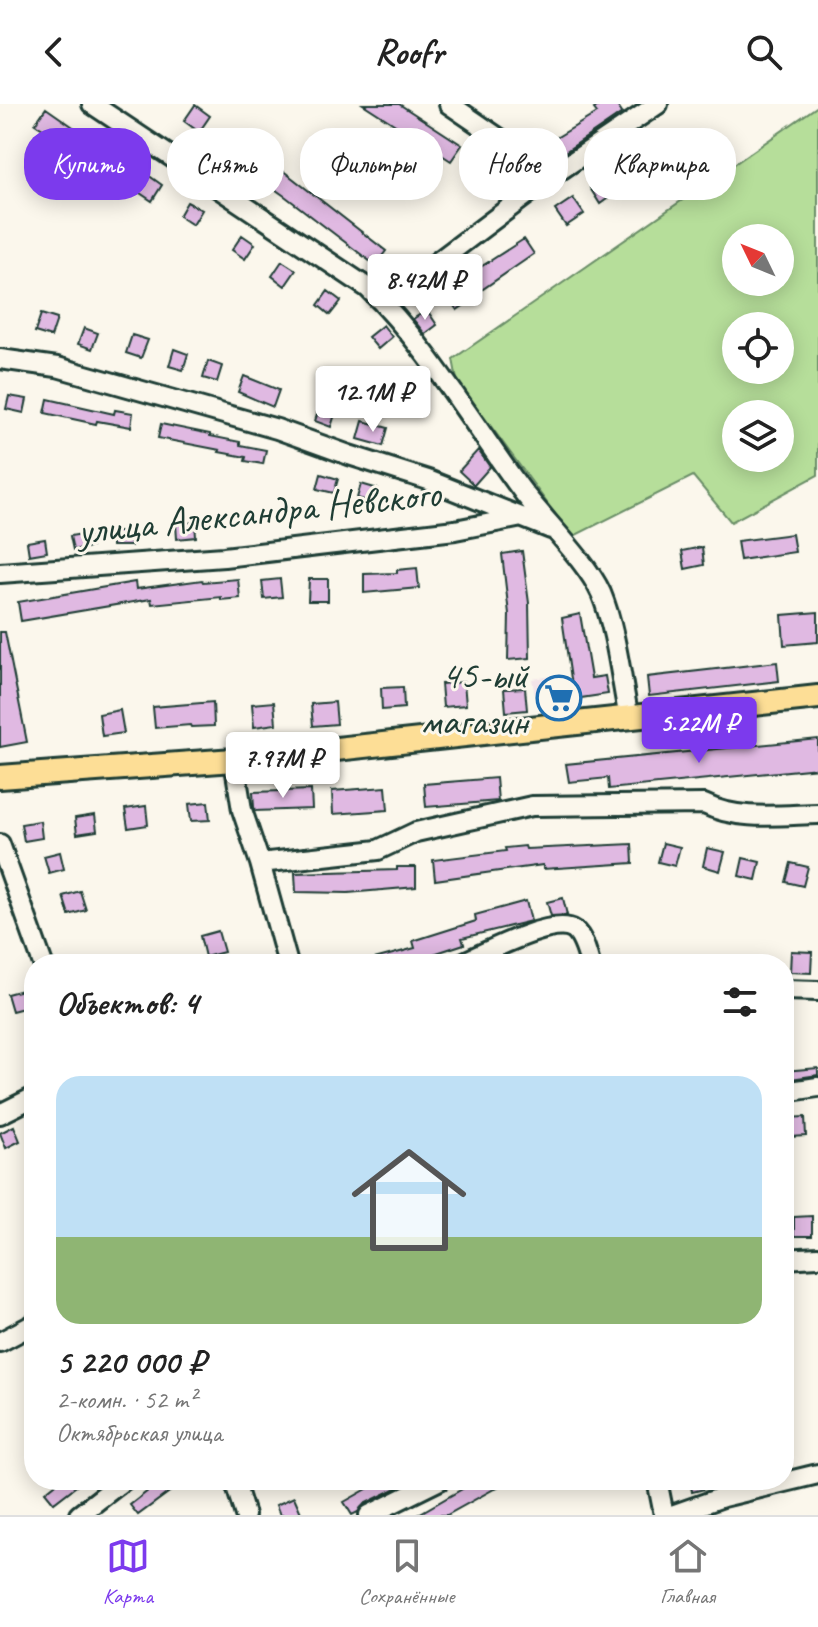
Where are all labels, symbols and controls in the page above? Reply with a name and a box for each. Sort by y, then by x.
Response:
text: Roofr [374,29,444,75]
icon: back [32,30,76,74]
icon: search [742,30,786,74]
chip: Купить [24,128,151,200]
chip: Снять [167,128,284,200]
chip: Фильтры [300,128,443,200]
chip: Новое [459,128,568,200]
chip: Квартира [584,128,736,200]
north arrow [722,224,794,296]
map controls [722,224,794,472]
pin: 8.42M ₽ [351,254,499,322]
text: 8.42M ₽ [386,263,464,296]
button: locate [722,312,794,384]
pin: 12.1M ₽ [299,366,447,434]
text: 12.1M ₽ [334,375,412,408]
button: layers [722,400,794,472]
street label: улица Александра Невского [73,468,445,556]
place label: 45-ый магазин [420,650,531,746]
supermarket icon: 45-ый магазин [535,674,583,722]
pin: 5.22M ₽ [625,697,773,765]
text: 5.22M ₽ [660,706,738,739]
pin: 7.97M ₽ [209,732,357,800]
text: 7.97M ₽ [244,741,322,774]
icon: filters [718,980,762,1024]
text: Объектов: 4 [56,981,198,1024]
icon: home [337,1128,481,1272]
text: 5 220 000 ₽ [56,1340,205,1383]
text: 2-комн. · 52 m² [56,1383,196,1416]
text: Октябрьская улица [56,1416,222,1449]
tab: Карта [103,1534,153,1610]
tab: Сохранённые [359,1534,454,1610]
tab: Главная [660,1534,715,1610]

